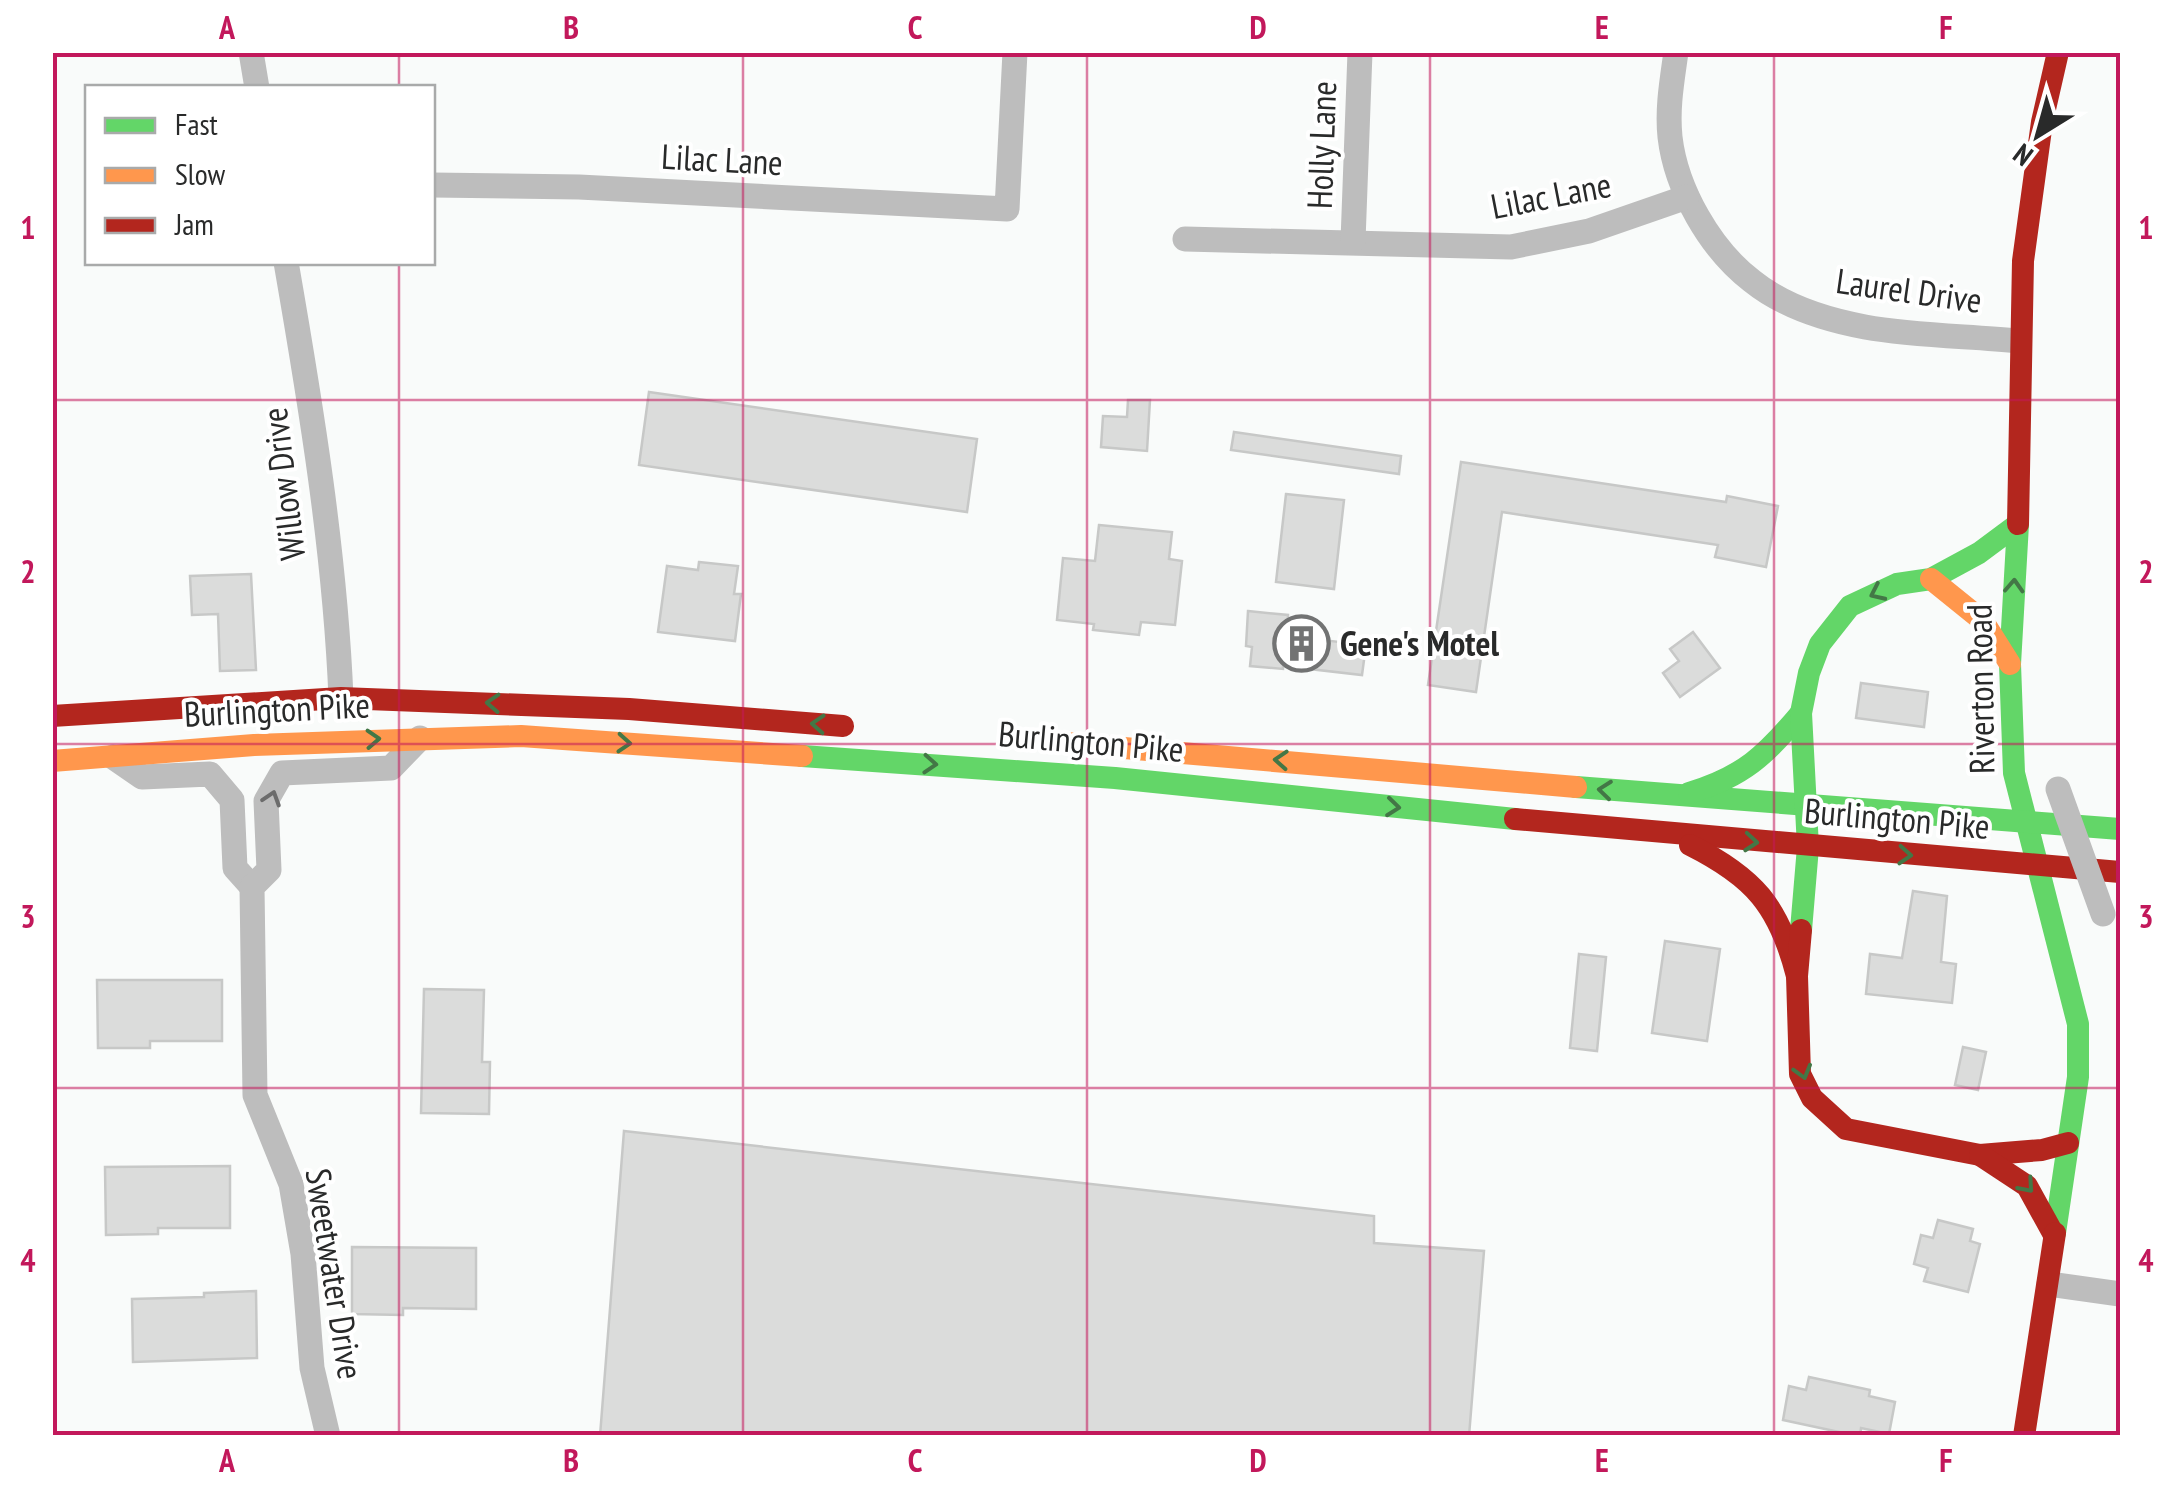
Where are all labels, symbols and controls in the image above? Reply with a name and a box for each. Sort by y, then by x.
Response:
text: A [218,6,236,48]
text: B [563,6,579,48]
text: C [908,6,923,48]
text: D [1249,6,1267,48]
text: E [1595,6,1609,48]
text: F [1939,6,1953,48]
street label: Holly Lane [1296,80,1346,210]
legend [85,85,435,265]
north arrow [1988,85,2088,185]
text: Fast [175,104,219,143]
street label: Lilac Lane [660,133,784,185]
text: N [2005,136,2040,175]
text: Slow [175,154,226,193]
street label: Lilac Lane [1487,161,1615,229]
text: Jam [174,204,214,243]
text: 1 [20,206,36,248]
text: 1 [2138,206,2154,248]
street label: Laurel Drive [1833,257,1985,323]
street label: Willow Drive [251,405,315,563]
text: 2 [20,550,36,592]
text: 2 [2138,550,2154,592]
one-way arrow [2004,577,2025,593]
one-way arrow [1869,581,1887,601]
street label: Riverton Road [1956,604,2004,774]
building icon: Gene's Motel [1271,614,1331,674]
place label: Gene's Motel [1340,620,1500,666]
street label: Burlington Pike [183,681,371,737]
one-way arrow [485,693,501,714]
street label: Burlington Pike [997,710,1186,772]
one-way arrow [809,713,825,735]
one-way arrow [365,729,381,750]
one-way arrow [616,732,632,753]
one-way arrow [1273,749,1289,771]
one-way arrow [923,752,939,774]
one-way arrow [1596,780,1612,801]
street label: Burlington Pike [1803,787,1992,849]
one-way arrow [260,790,281,807]
one-way arrow [1385,796,1401,817]
one-way arrow [1744,831,1760,853]
one-way arrow [1897,843,1913,865]
text: 3 [20,895,36,937]
text: 3 [2138,895,2154,937]
one-way arrow [1791,1063,1812,1080]
street label: Sweetwater Drive [296,1165,374,1382]
one-way arrow [2015,1174,2033,1193]
text: 4 [20,1239,36,1281]
text: 4 [2138,1239,2154,1281]
text: A [218,1439,236,1481]
text: B [563,1439,579,1481]
text: C [908,1439,923,1481]
text: D [1249,1439,1267,1481]
text: E [1595,1439,1609,1481]
text: F [1939,1439,1953,1481]

